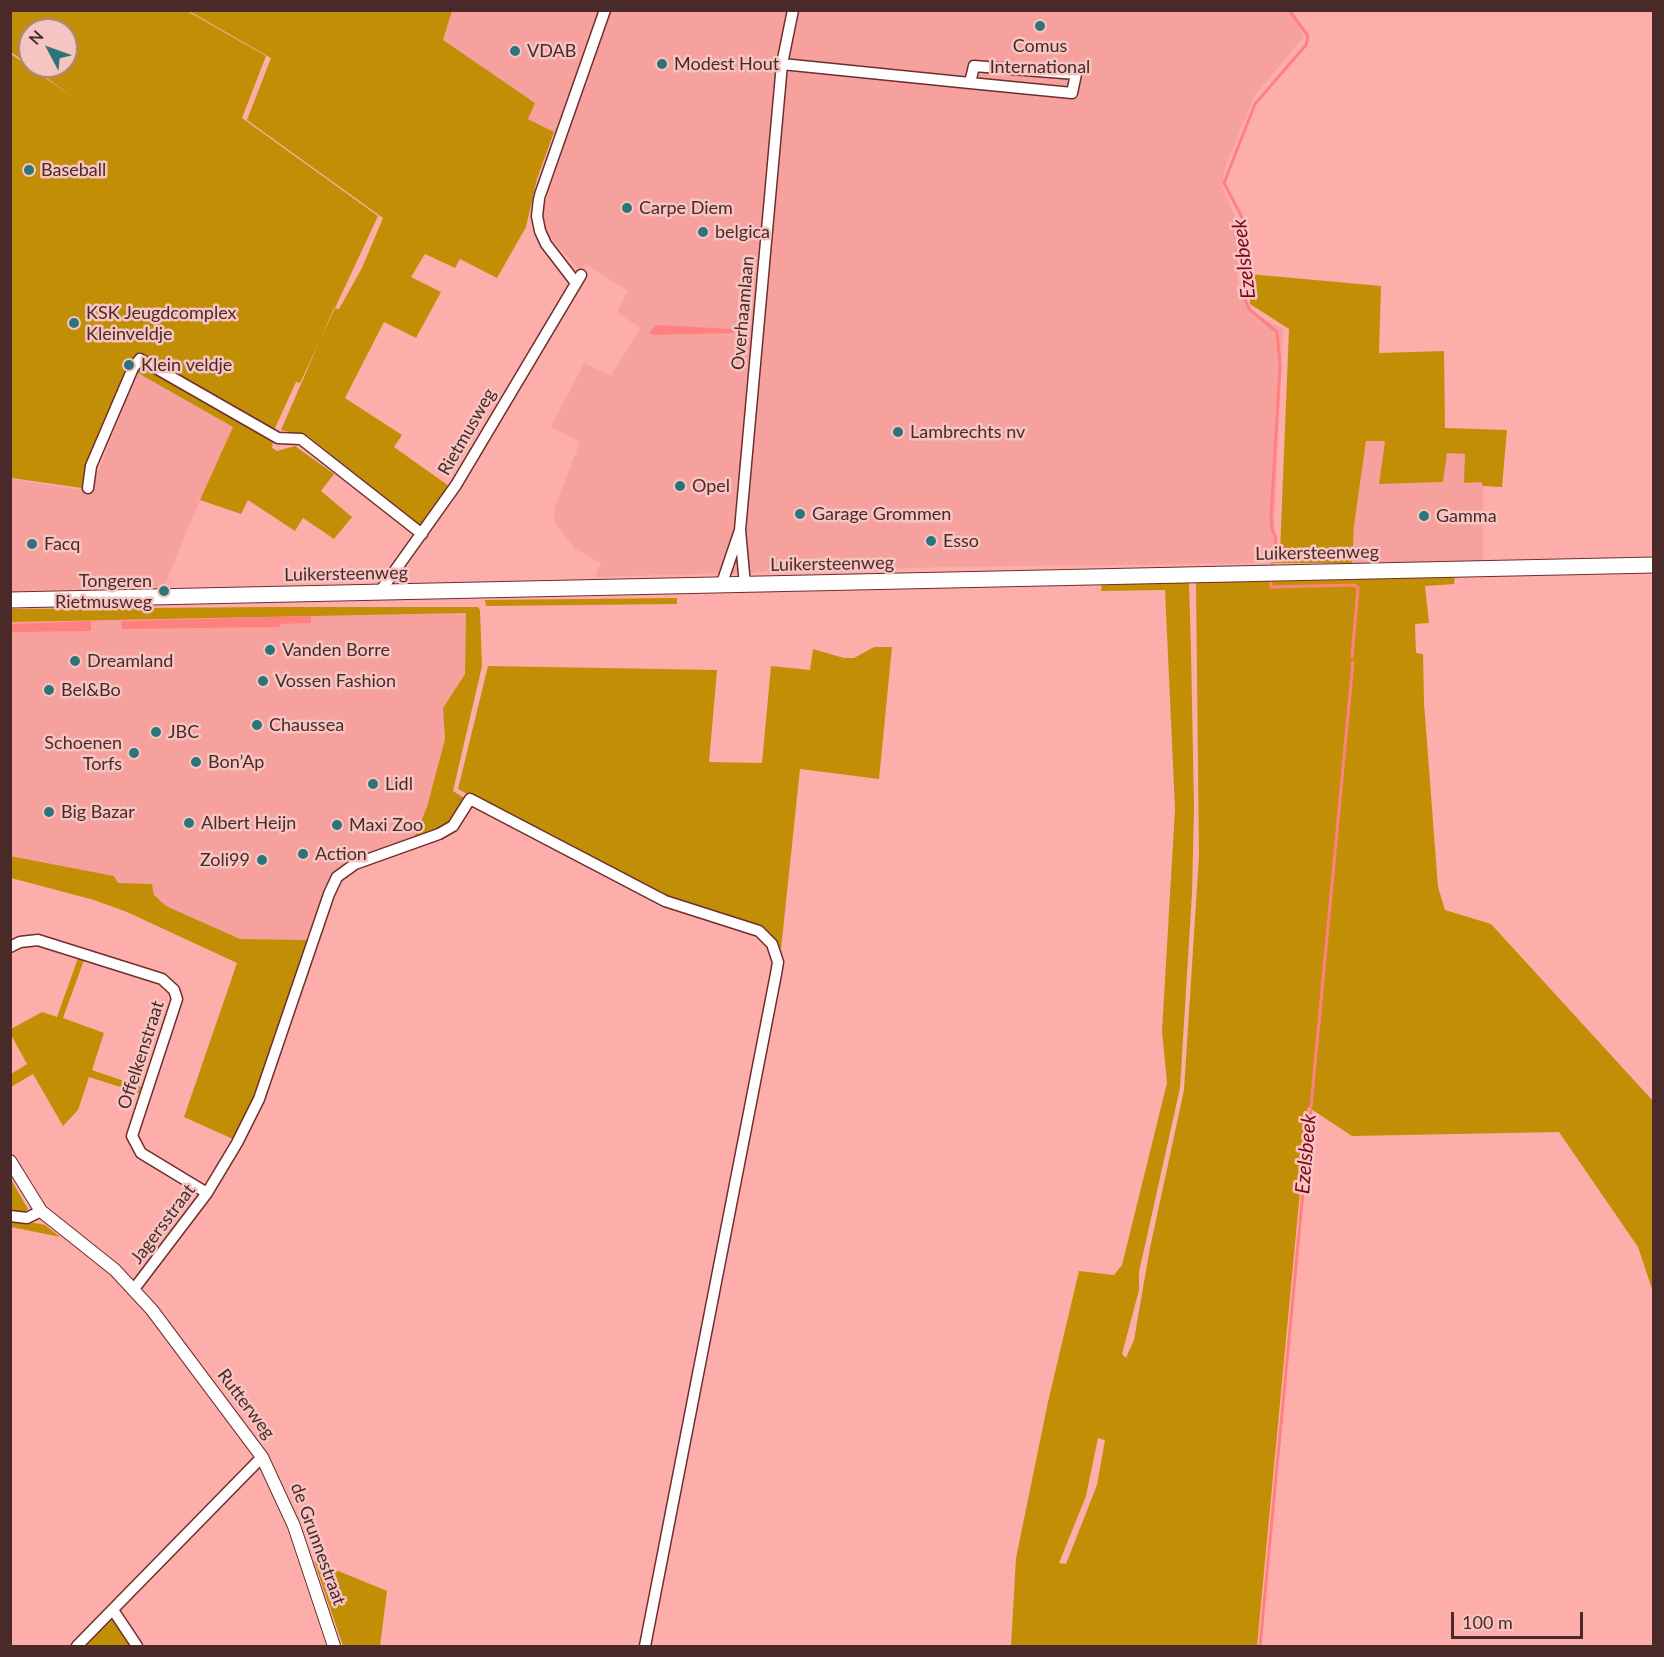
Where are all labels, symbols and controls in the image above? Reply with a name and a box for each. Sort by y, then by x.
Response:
north arrow [18,18,78,78]
marker: Comus International [1033,19,1047,33]
text: N [24,26,47,48]
place label: Comus International [990,35,1090,78]
place label: VDAB [527,40,576,62]
marker: VDAB [508,44,522,58]
place label: Modest Hout [674,53,779,75]
marker: Modest Hout [655,57,669,71]
place label: Baseball [41,159,106,181]
marker: Baseball [22,163,36,177]
place label: Carpe Diem [639,197,733,219]
marker: Carpe Diem [620,201,634,215]
water label: Ezelsbeek [1227,218,1261,300]
place label: belgica [715,221,770,243]
marker: belgica [696,225,710,239]
street label: Overhaamlaan [727,255,759,371]
place label: KSK Jeugdcomplex Kleinveldje [86,302,236,344]
marker: KSK Jeugdcomplex Kleinveldje [67,316,81,330]
place label: Klein veldje [141,354,232,376]
marker: Klein veldje [122,358,136,372]
street label: Rietmusweg [433,385,501,479]
place label: Lambrechts nv [910,421,1025,443]
marker: Lambrechts nv [891,425,905,439]
place label: Opel [692,475,730,497]
marker: Opel [673,479,687,493]
place label: Garage Grommen [812,503,951,525]
place label: Gamma [1436,505,1497,527]
marker: Garage Grommen [793,507,807,521]
marker: Gamma [1417,509,1431,523]
place label: Esso [943,530,979,552]
place label: Facq [44,533,80,555]
marker: Esso [924,534,938,548]
marker: Facq [25,537,39,551]
street label: Luikersteenweg [1255,541,1379,565]
street label: Luikersteenweg [770,552,894,576]
street label: Luikersteenweg [284,562,408,586]
place label: Tongeren Rietmusweg [55,570,152,612]
marker: Tongeren Rietmusweg [157,584,171,598]
place label: Vanden Borre [282,639,390,661]
marker: Vanden Borre [263,643,277,657]
place label: Dreamland [87,650,173,672]
marker: Dreamland [68,654,82,668]
place label: Vossen Fashion [275,670,396,692]
marker: Vossen Fashion [256,674,270,688]
place label: Bel&Bo [61,679,121,701]
marker: Bel&Bo [42,683,56,697]
place label: Chaussea [269,714,344,736]
marker: Chaussea [250,718,264,732]
place label: JBC [168,721,199,743]
marker: JBC [149,725,163,739]
place label: Schoenen Torfs [44,732,122,774]
marker: Schoenen Torfs [127,746,141,760]
place label: Bon’Ap [208,751,264,773]
marker: Bon’Ap [189,755,203,769]
place label: Lidl [385,773,413,795]
marker: Lidl [366,777,380,791]
place label: Big Bazar [61,801,135,823]
marker: Big Bazar [42,805,56,819]
place label: Albert Heijn [201,812,296,834]
place label: Maxi Zoo [349,814,423,836]
marker: Albert Heijn [182,816,196,830]
marker: Maxi Zoo [330,818,344,832]
place label: Action [315,843,367,865]
marker: Action [296,847,310,861]
place label: Zoli99 [200,849,250,871]
marker: Zoli99 [255,853,269,867]
street label: Offelkenstraat [113,998,169,1112]
water label: Ezelsbeek [1291,1113,1321,1195]
street label: Jagersstraat [126,1180,200,1268]
street label: Rutterweg [213,1365,279,1443]
street label: de Grunnestraat [286,1480,350,1608]
scale bar [1454,1600,1586,1638]
text: 100 m [1462,1611,1513,1633]

